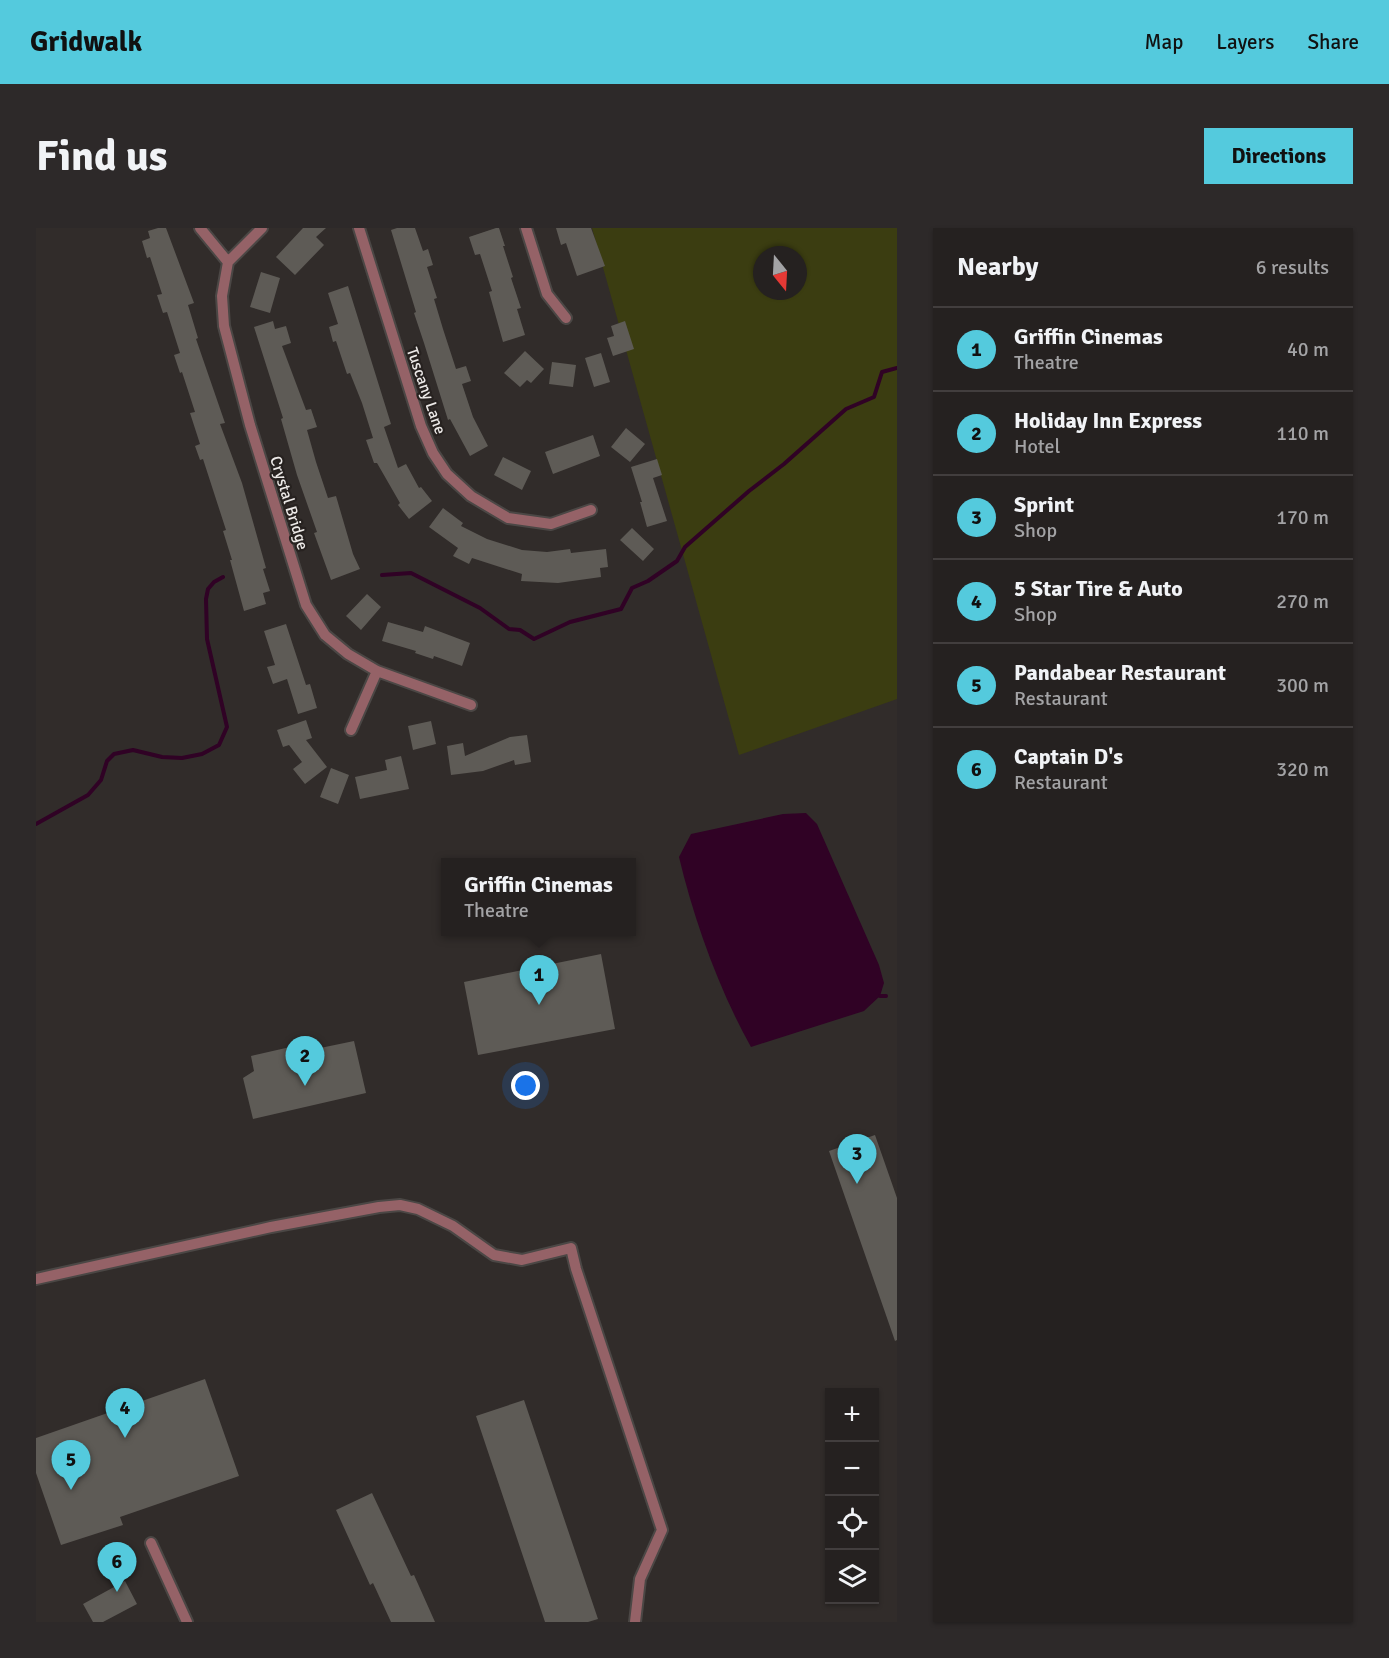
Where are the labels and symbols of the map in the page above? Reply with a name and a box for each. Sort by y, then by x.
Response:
north arrow [753,246,807,300]
street label: Tuscany Lane [402,345,450,437]
street label: Crystal Bridge [265,454,313,552]
pin: 1 [520,956,558,1005]
pin: 2 [286,1036,324,1086]
your location [511,1071,540,1100]
pin: 3 [838,1134,876,1184]
pin: 4 [106,1388,145,1438]
pin: 5 [51,1440,90,1490]
pin: 6 [98,1542,136,1592]

